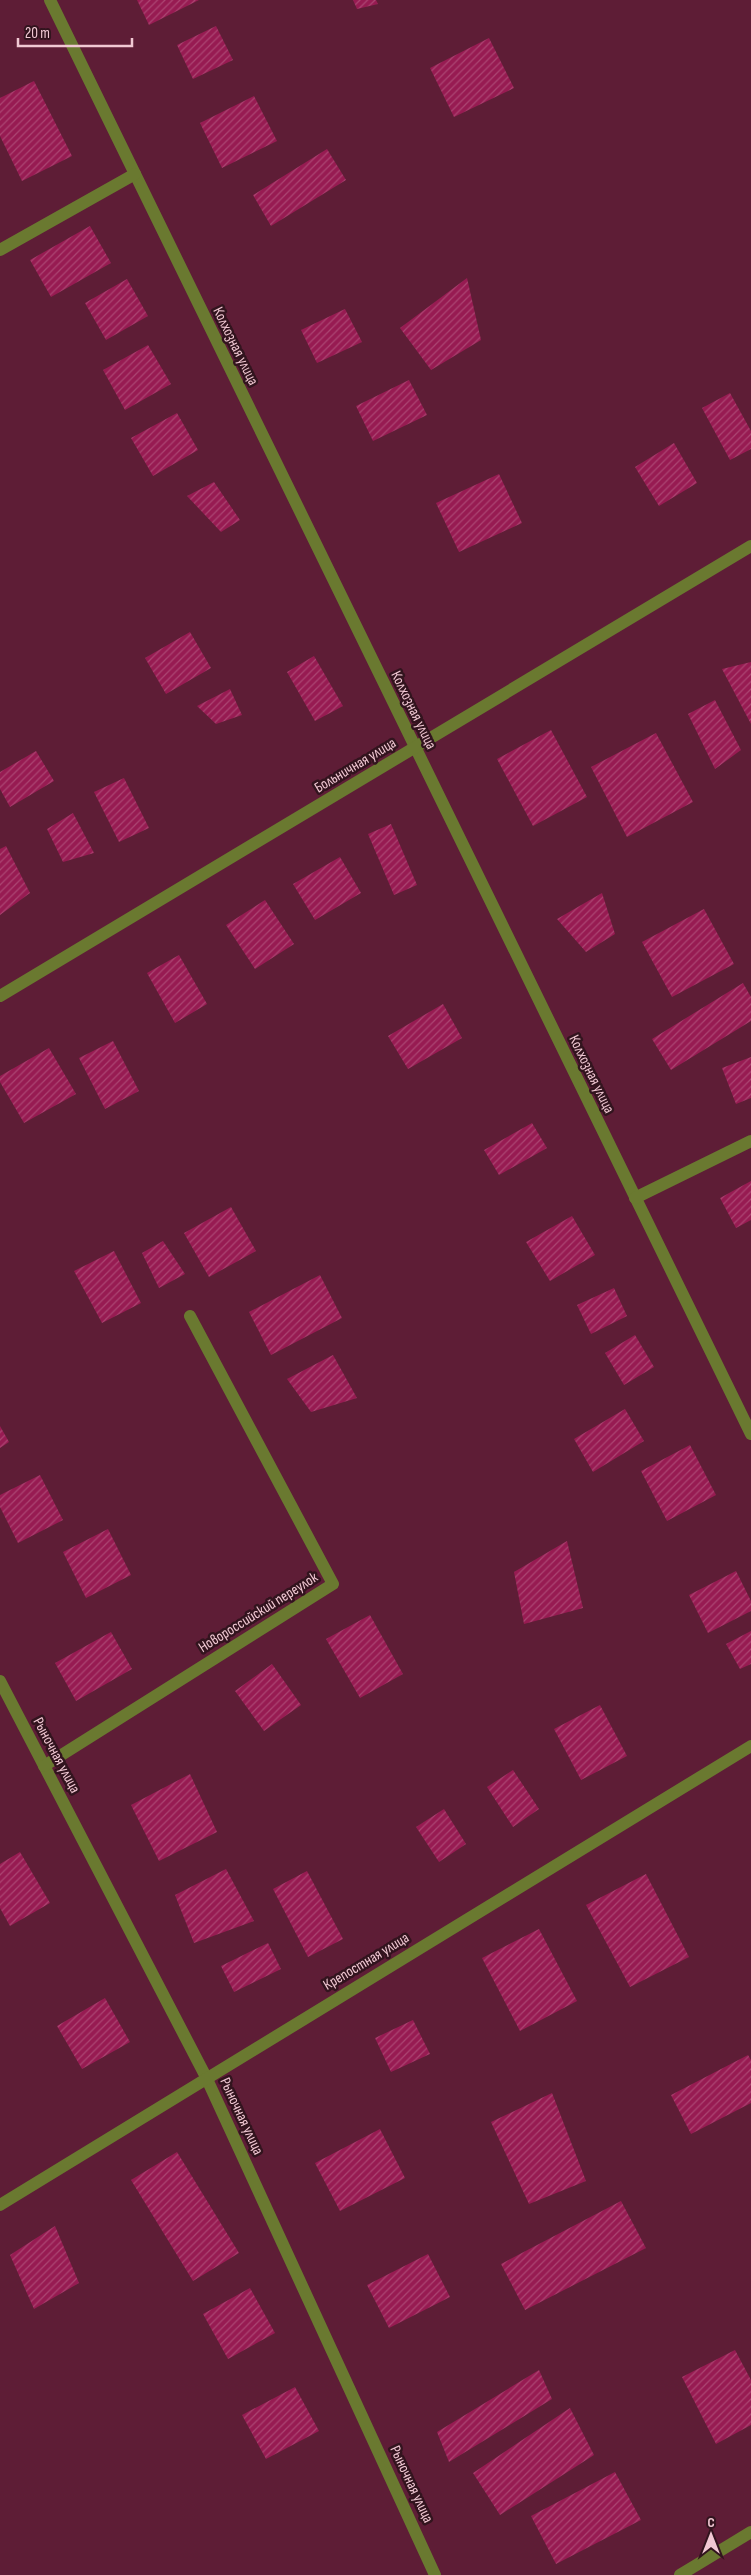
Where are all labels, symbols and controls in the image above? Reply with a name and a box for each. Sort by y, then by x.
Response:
scale bar [18,15,131,47]
text: 20 m [25,24,50,43]
street label: Колхозная улица [208,304,263,389]
street label: Колхозная улица [386,668,441,753]
street label: Больничная улица [311,733,400,797]
street label: Колхозная улица [564,1032,619,1117]
street label: Новороссийский переулок [195,1568,322,1657]
street label: Рыночная улица [29,1714,85,1797]
street label: Крепостная улица [320,1928,413,1994]
street label: Рыночная улица [215,2075,268,2158]
street label: Рыночная улица [385,2443,438,2526]
north arrow [686,2510,736,2560]
text: С [707,2514,715,2531]

